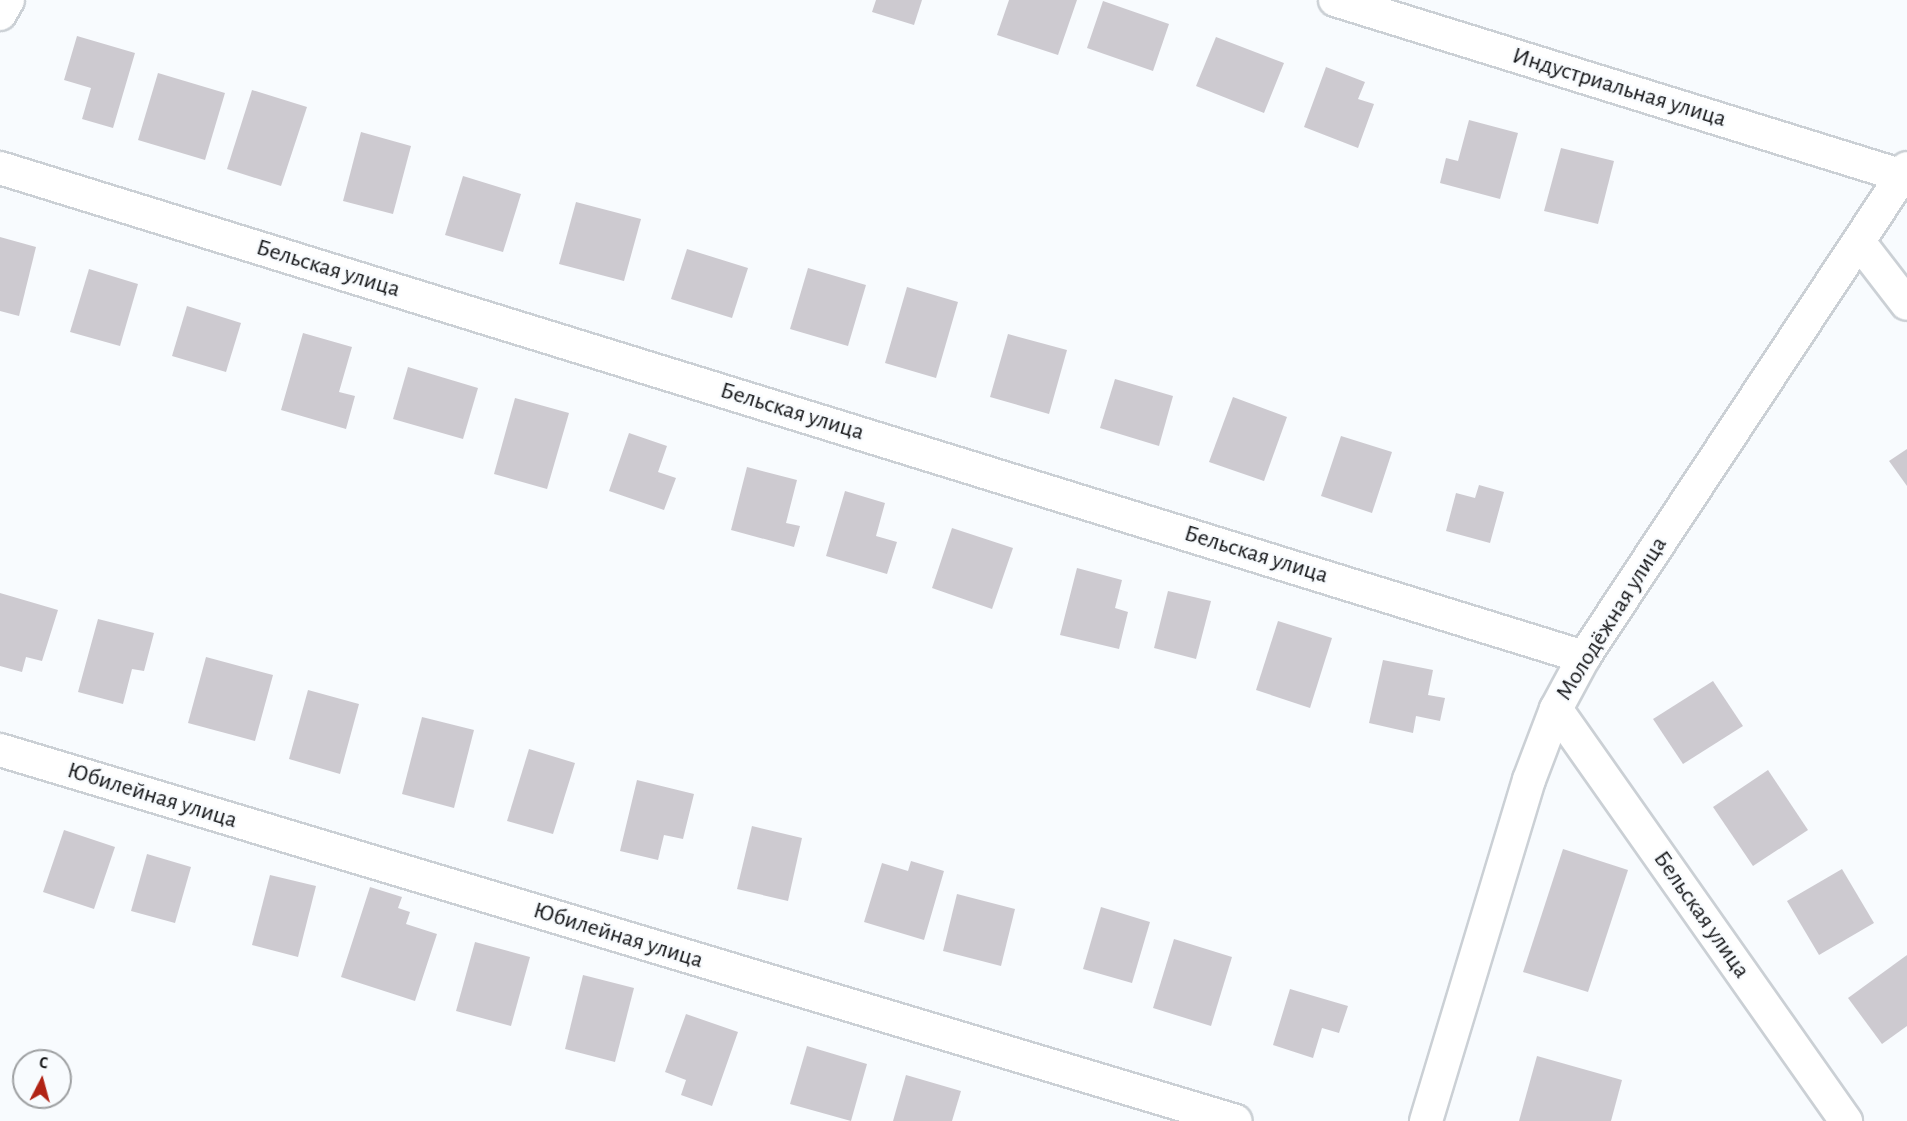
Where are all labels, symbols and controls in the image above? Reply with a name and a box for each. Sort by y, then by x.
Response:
street label: Индустриальная улица [1509,42,1729,134]
street label: Бельская улица [253,233,403,305]
street label: Бельская улица [717,376,867,448]
street label: Бельская улица [1181,519,1331,591]
street label: Молодёжная улица [1550,532,1674,706]
street label: Юбилейная улица [64,756,240,836]
street label: Бельская улица [1646,846,1756,984]
street label: Юбилейная улица [530,896,706,976]
north arrow [12,1049,72,1109]
text: С [38,1055,49,1072]

